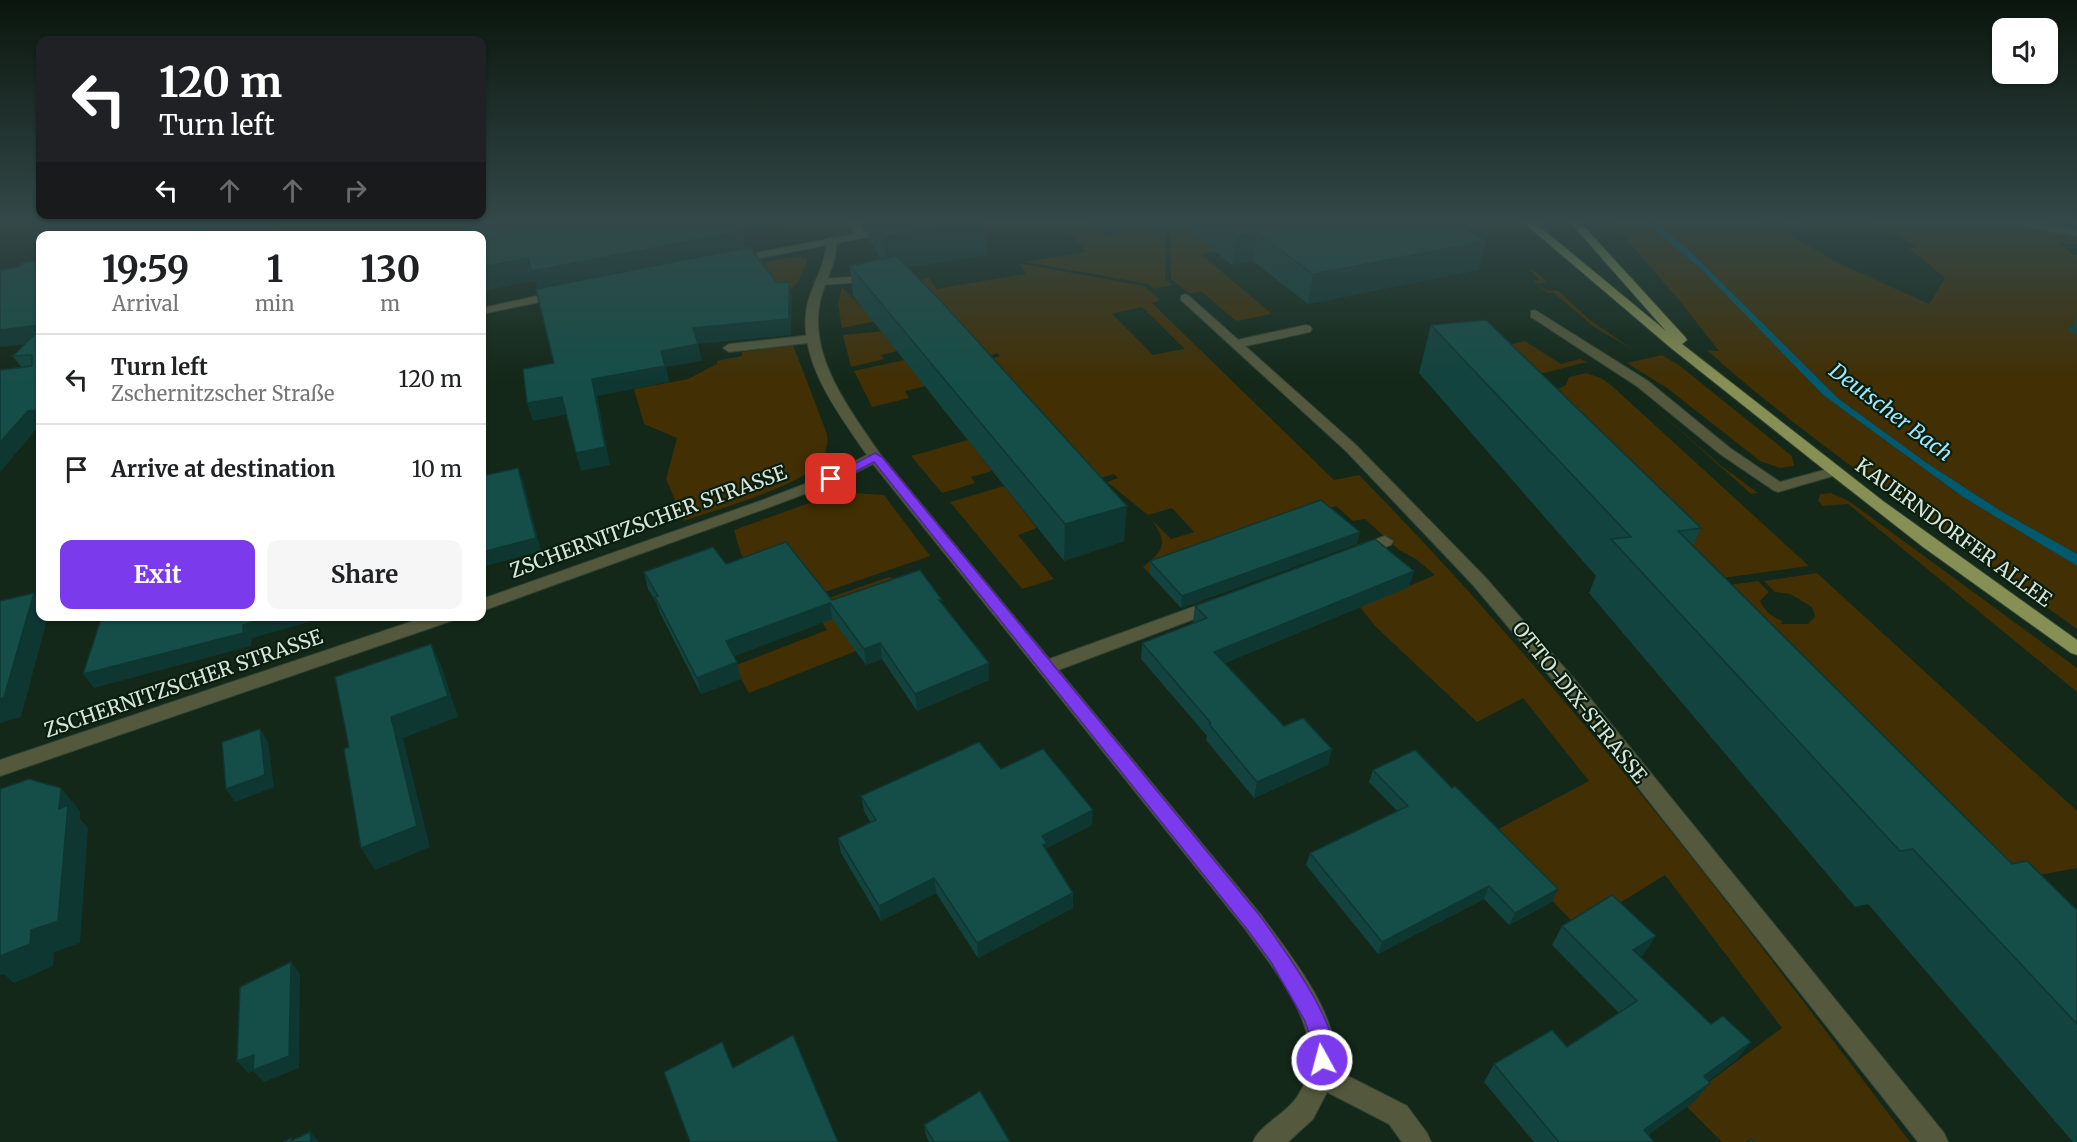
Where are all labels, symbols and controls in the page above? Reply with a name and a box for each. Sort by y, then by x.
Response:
map controls [1992,18,2058,84]
button: sound [1992,18,2058,84]
text: 120 m [159,56,282,108]
icon: left [60,60,138,138]
text: Turn left [159,108,274,142]
icon: left [150,174,183,207]
icon: ahead [213,174,246,207]
icon: ahead [276,174,309,207]
icon: right [339,174,372,207]
text: 19:59 [102,247,189,292]
text: 1 [266,247,283,292]
text: 130 [360,247,420,292]
text: Arrival [112,291,179,316]
text: min [255,291,295,316]
text: m [380,291,400,316]
text: Turn left [111,353,208,381]
water label: Deutscher Bach [1823,356,1958,467]
icon: left [60,363,93,396]
text: 120 m [398,365,462,393]
text: Zschernitzscher Straße [111,381,334,406]
street label: KAUERNDORFER ALLEE [1851,452,2057,612]
icon: arrive [60,453,93,486]
pin [805,453,856,504]
text: Arrive at destination [111,455,335,483]
text: 10 m [412,455,462,483]
street label: ZSCHERNITZSCHER STRASSE [506,459,790,583]
icon: arrive [814,462,847,495]
button: Exit [60,540,255,609]
button: Share [267,540,462,609]
street label: OTTO-DIX-STRASSE [1507,616,1653,788]
street label: ZSCHERNITZSCHER STRASSE [40,623,326,743]
position arrow [1290,1028,1354,1092]

